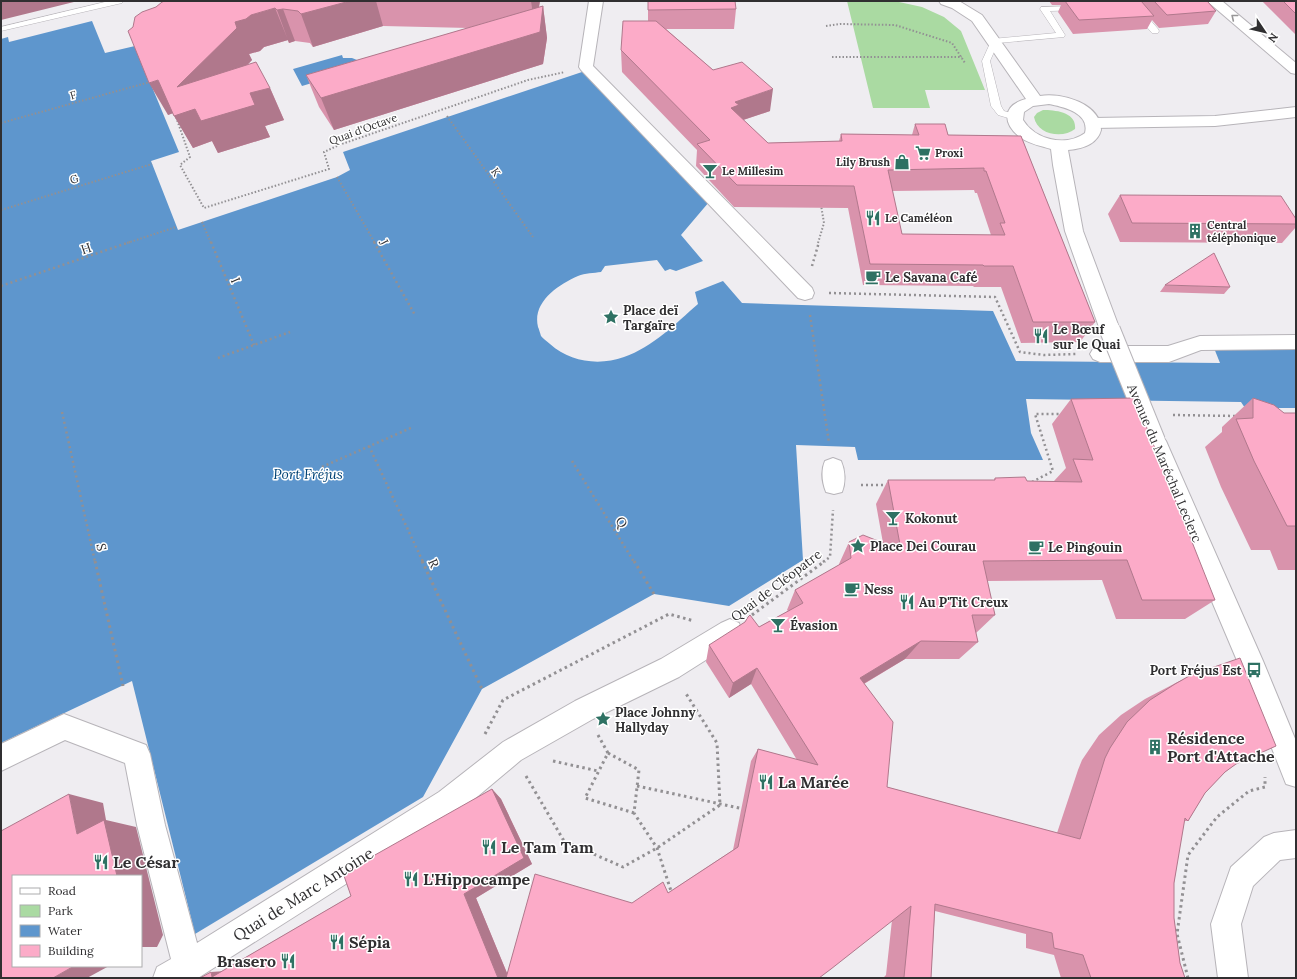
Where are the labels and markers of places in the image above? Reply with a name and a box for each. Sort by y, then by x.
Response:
supermarket icon: Proxi [914,144,932,162]
place label: Proxi [935,146,963,160]
shop icon: Lily Brush [893,153,911,171]
place label: Lily Brush [836,155,890,169]
bar icon: Le Millesim [701,162,719,180]
place label: Le Millesim [722,164,783,178]
restaurant icon: Le Caméléon [864,209,882,227]
place label: Le Caméléon [885,211,952,225]
place label: Central téléphonique [1207,218,1276,245]
building icon: Central téléphonique [1186,222,1204,240]
cafe icon: Le Savana Café [864,268,882,286]
place label: Le Savana Café [885,269,977,286]
place label: Place deï Targaïre [623,302,679,334]
place icon: Place deï Targaïre [602,308,620,326]
place label: Le Bœuf sur le Quai [1053,321,1121,353]
restaurant icon: Le Bœuf sur le Quai [1032,327,1050,345]
bar icon: Kokonut [884,509,902,527]
place label: Kokonut [905,510,958,527]
place icon: Place Dei Courau [849,537,867,555]
place label: Place Dei Courau [870,538,976,555]
cafe icon: Le Pingouin [1027,538,1045,556]
place label: Le Pingouin [1048,539,1123,556]
cafe icon: Ness [843,580,861,598]
place label: Ness [864,581,893,598]
restaurant icon: Au P'Tit Creux [898,593,916,611]
place label: Au P'Tit Creux [919,594,1008,611]
bar icon: Évasion [769,616,787,634]
place label: Évasion [790,616,839,634]
bus stop icon: Port Fréjus Est [1245,661,1263,679]
place label: Port Fréjus Est [1150,662,1243,679]
place label: Place Johnny Hallyday [615,704,697,736]
place icon: Place Johnny Hallyday [594,710,612,728]
place label: Résidence Port d'Attache [1167,728,1275,766]
building icon: Résidence Port d'Attache [1146,738,1164,756]
place label: La Marée [778,772,849,792]
restaurant icon: La Marée [757,773,775,791]
place label: Le Tam Tam [501,837,594,857]
restaurant icon: Le Tam Tam [480,838,498,856]
place label: Le César [113,852,179,872]
restaurant icon: Le César [92,853,110,871]
place label: L'Hippocampe [423,869,531,889]
restaurant icon: L'Hippocampe [402,870,420,888]
place label: Sépia [349,932,391,952]
restaurant icon: Sépia [328,933,346,951]
place label: Brasero [217,951,276,971]
restaurant icon: Brasero [279,952,297,970]

